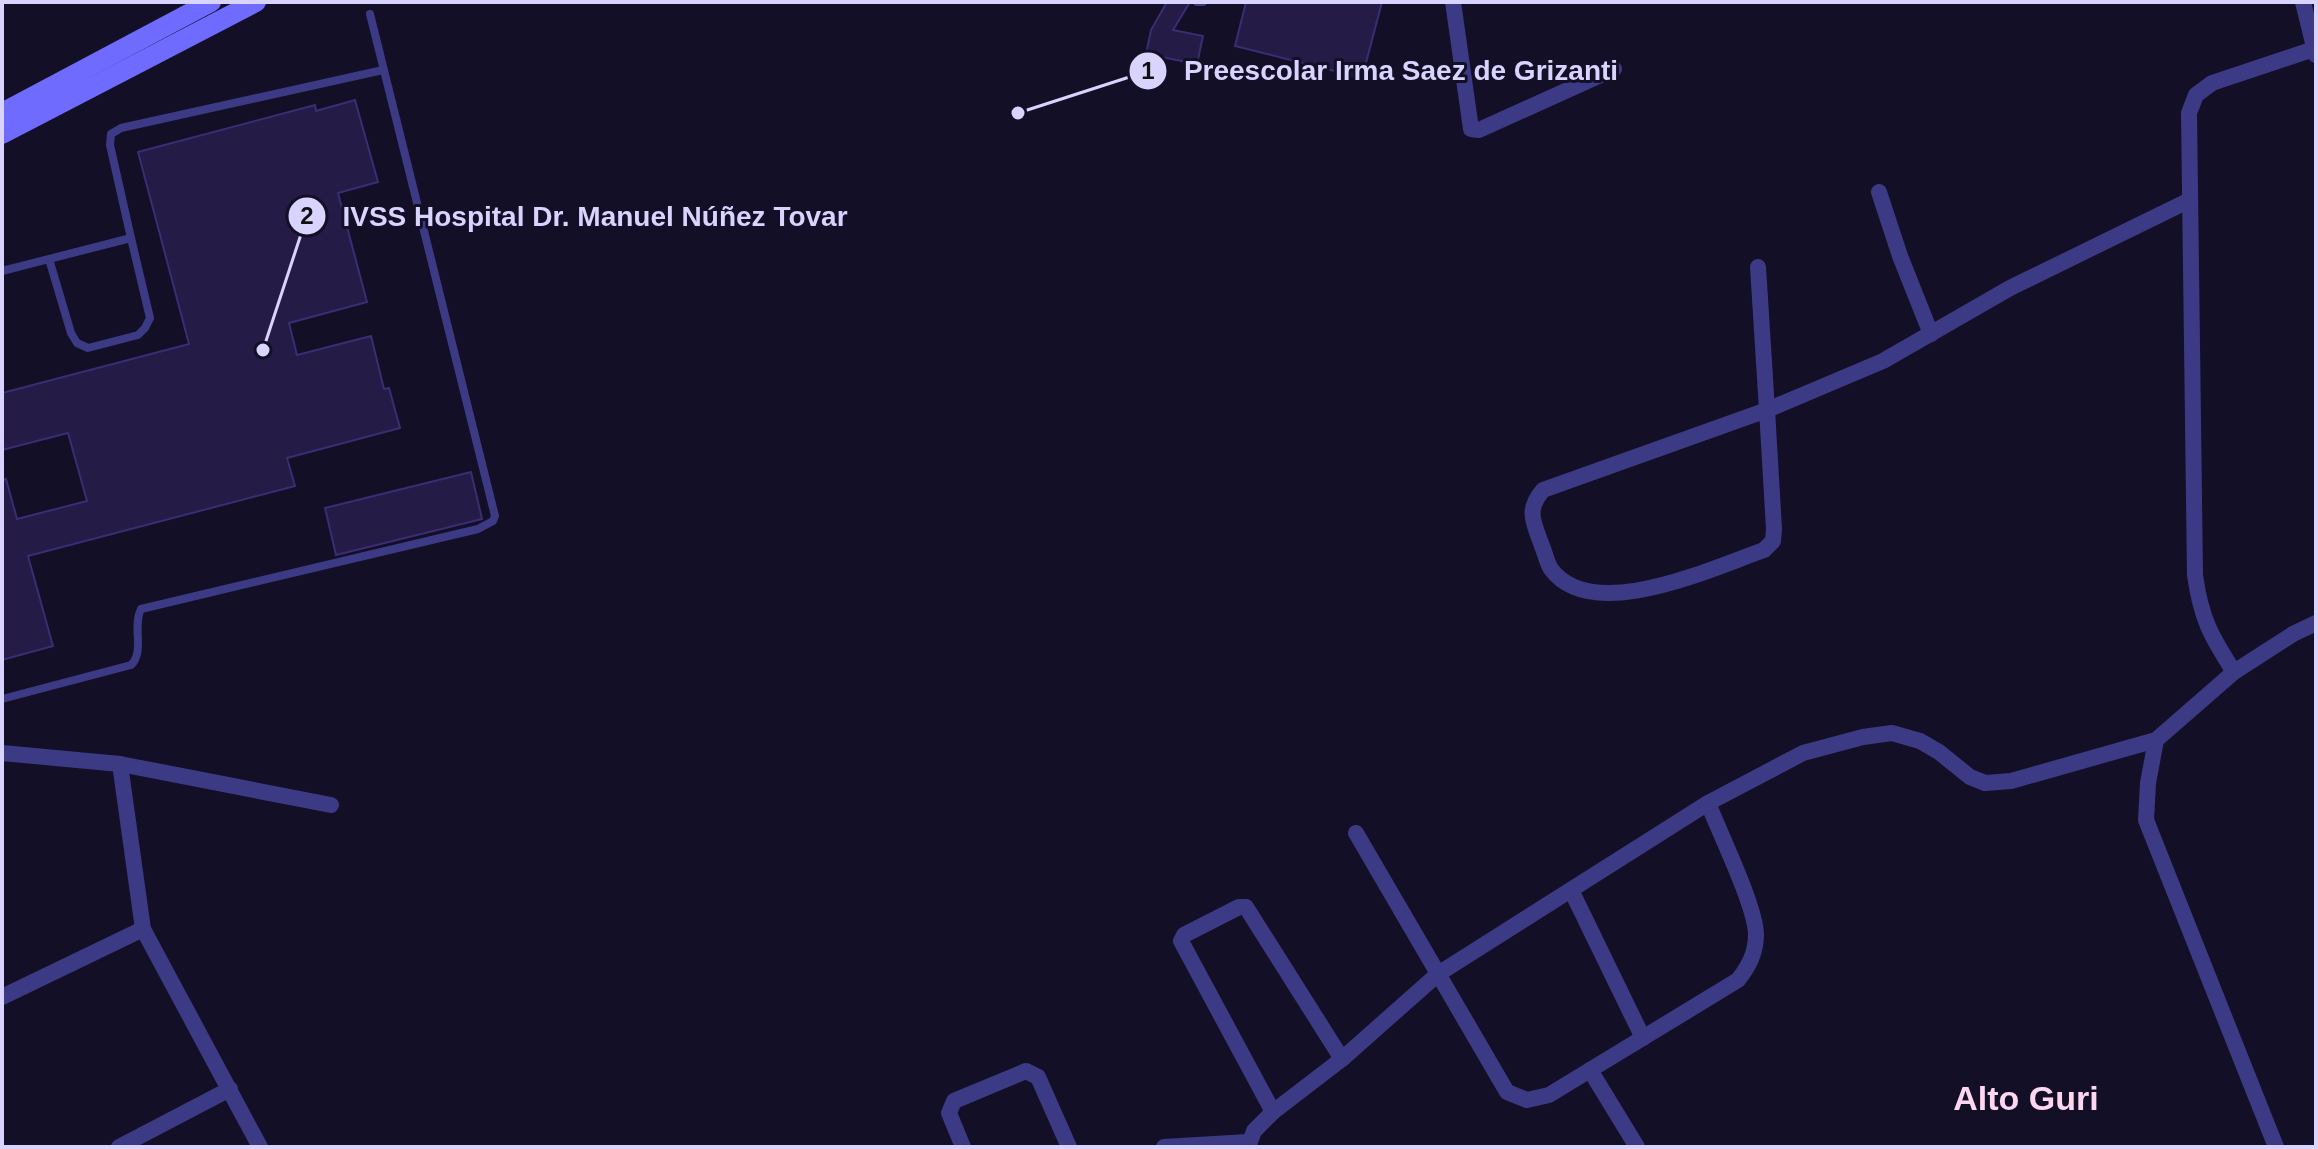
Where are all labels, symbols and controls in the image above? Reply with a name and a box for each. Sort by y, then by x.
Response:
callout: Preescolar Irma Saez de Grizanti [1128,45,1635,97]
text: Preescolar Irma Saez de Grizanti [1184,55,1618,86]
text: 1 [1141,57,1155,84]
callout: IVSS Hospital Dr. Manuel Núñez Tovar [287,190,864,242]
text: IVSS Hospital Dr. Manuel Núñez Tovar [342,201,848,232]
text: 2 [300,202,314,229]
district label: Alto Guri [1953,1079,2099,1117]

